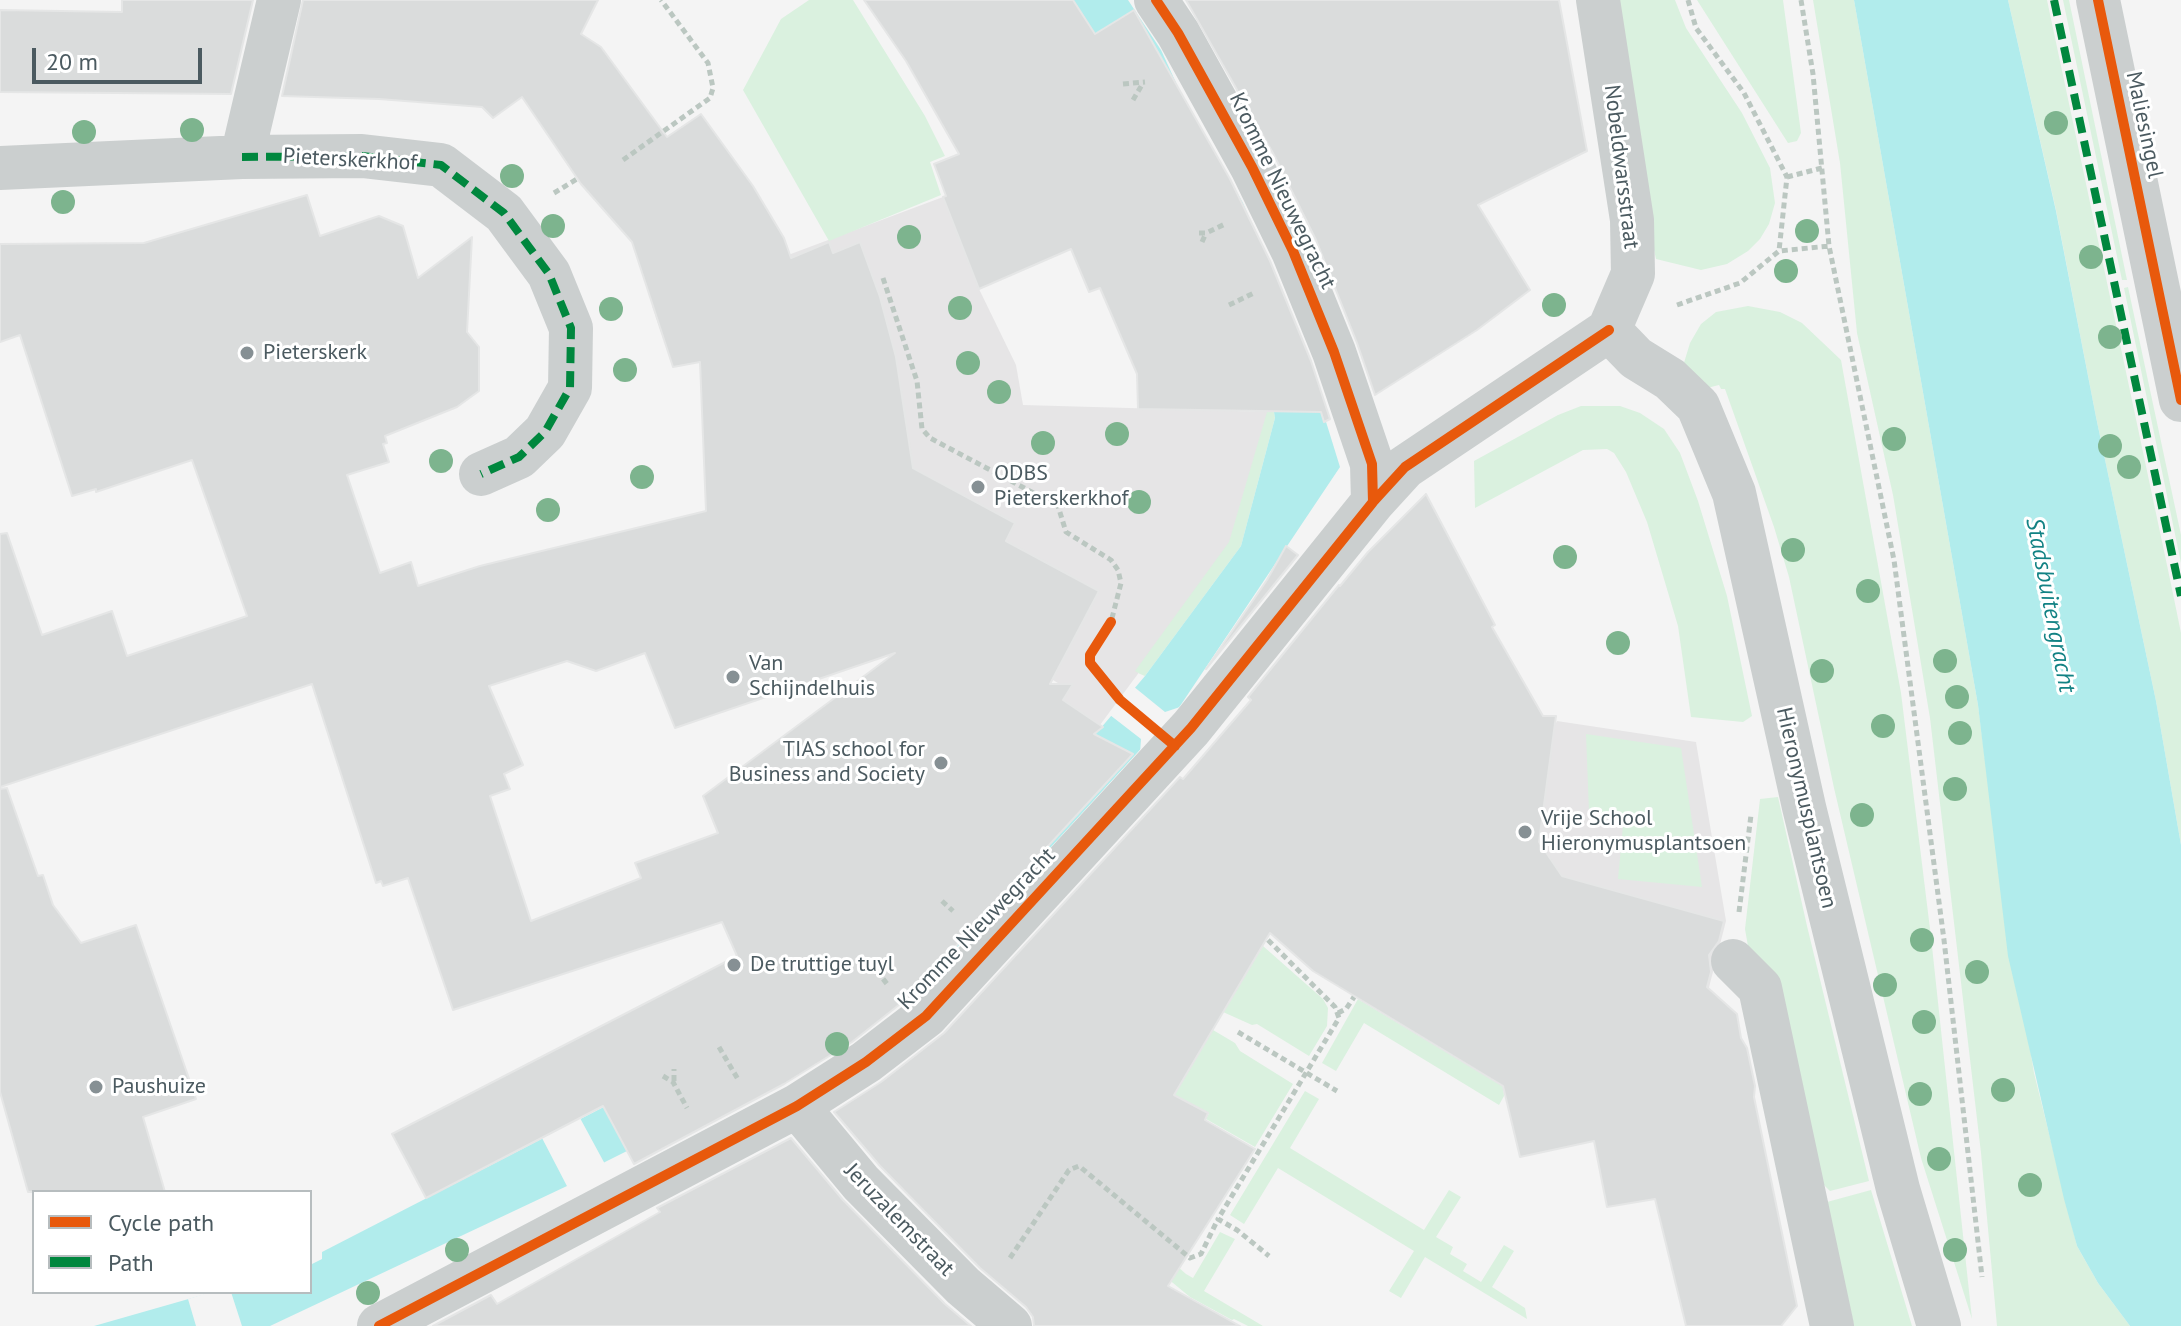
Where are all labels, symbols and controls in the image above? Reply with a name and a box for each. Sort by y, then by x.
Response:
scale bar [36,32,206,82]
text: 20 m [46,46,98,77]
street label: Maliesingel [2120,69,2168,181]
street label: Nobeldwarsstraat [1598,83,1644,251]
street label: Kromme Nieuwegracht [1223,89,1341,293]
street label: Pieterskerkhof [282,143,418,177]
place label: Pieterskerk [263,340,367,366]
marker: Pieterskerk [238,344,256,362]
place label: ODBS Pieterskerkhof [994,461,1129,512]
marker: ODBS Pieterskerkhof [969,478,987,496]
water label: Stadsbuitengracht [2019,515,2081,695]
place label: Van Schijndelhuis [749,651,875,702]
marker: Van Schijndelhuis [724,668,742,686]
street label: Hieronymusplantsoen [1770,705,1842,911]
place label: TIAS school for Business and Society [729,737,925,788]
marker: TIAS school for Business and Society [932,754,950,772]
place label: Vrije School Hieronymusplantsoen [1541,806,1746,858]
marker: Vrije School Hieronymusplantsoen [1516,823,1534,841]
street label: Kromme Nieuwegracht [893,842,1061,1016]
place label: De truttige tuyl [750,952,894,978]
marker: De truttige tuyl [725,956,743,974]
place label: Paushuize [112,1074,206,1100]
marker: Paushuize [87,1078,105,1096]
street label: Jeruzalemstraat [839,1158,959,1282]
legend [32,1190,312,1294]
text: Cycle path [108,1207,214,1238]
text: Path [108,1247,154,1278]

